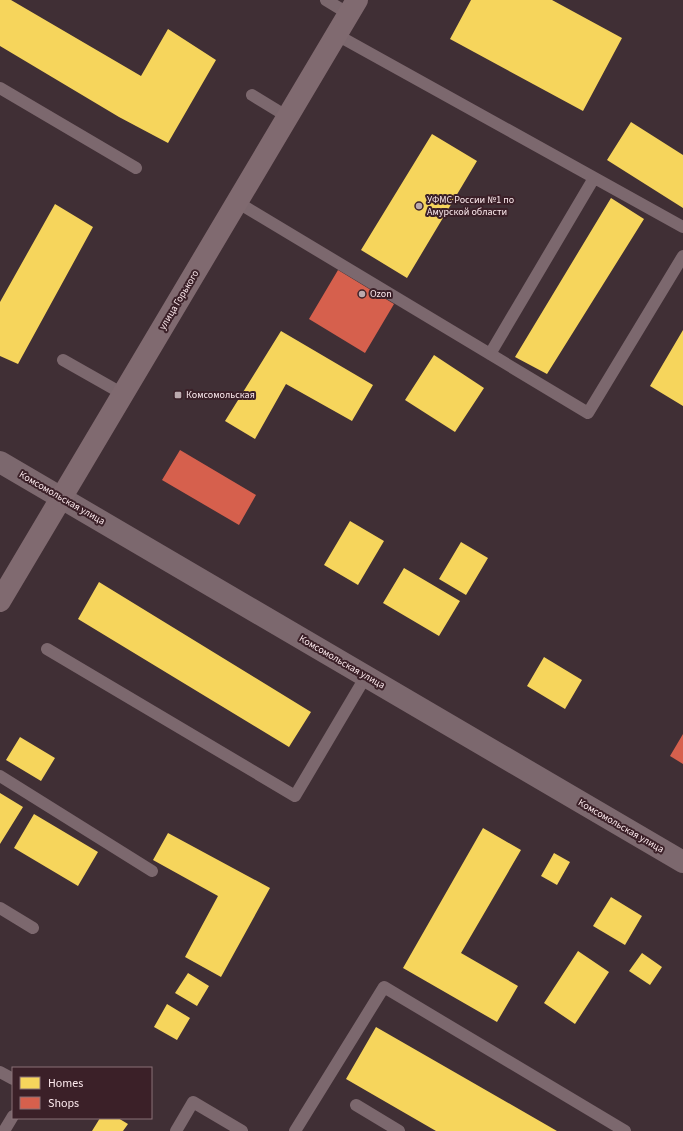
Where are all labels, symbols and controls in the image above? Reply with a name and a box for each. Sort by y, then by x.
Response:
place label: УФМС России №1 по Амурской области [427,193,514,219]
marker: УФМС России №1 по Амурской области [414,201,424,211]
street label: улица Горького [156,268,202,332]
place label: Ozon [370,287,392,301]
marker: Ozon [357,289,367,299]
place label: Комсомольская [186,388,255,402]
marker: Комсомольская [173,390,183,400]
street label: Комсомольская улица [16,468,108,528]
street label: Комсомольская улица [296,632,388,692]
street label: Комсомольская улица [575,796,667,856]
legend [12,1067,152,1119]
text: Homes [48,1075,83,1092]
text: Shops [48,1095,79,1112]

